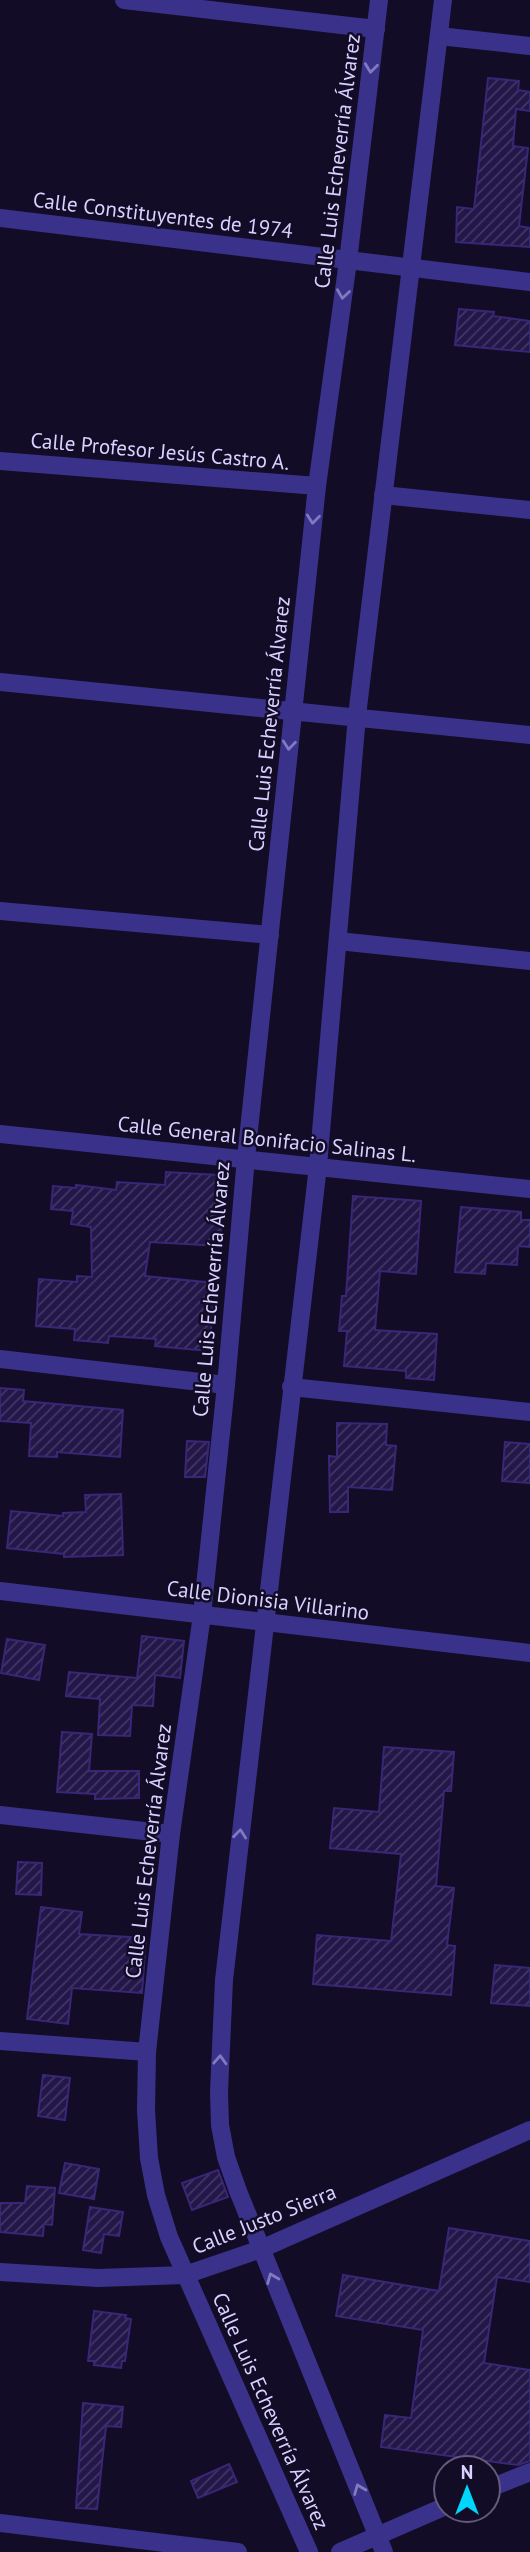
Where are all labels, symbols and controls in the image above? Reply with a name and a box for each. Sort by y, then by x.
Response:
street label: Calle Luis Echeverría Álvarez [308,32,366,290]
one-way arrow [364,62,379,74]
street label: Calle Constituyentes de 1974 [31,186,295,244]
one-way arrow [336,288,351,299]
street label: Calle Profesor Jesús Castro A. [29,426,291,476]
one-way arrow [306,513,321,525]
street label: Calle Luis Echeverría Álvarez [242,595,296,853]
one-way arrow [282,740,297,751]
street label: Calle General Bonifacio Salinas L. [116,1110,418,1168]
street label: Calle Luis Echeverría Álvarez [186,1160,236,1418]
street label: Calle Dionisia Villarino [165,1574,371,1626]
street label: Calle Luis Echeverría Álvarez [119,1722,177,1980]
one-way arrow [232,1828,247,1839]
one-way arrow [213,2054,228,2065]
street label: Calle Justo Sierra [188,2178,340,2260]
one-way arrow [267,2273,281,2285]
street label: Calle Luis Echeverría Álvarez [206,2288,336,2534]
north arrow [432,2454,502,2524]
text: N [461,2460,473,2484]
one-way arrow [353,2483,367,2495]

